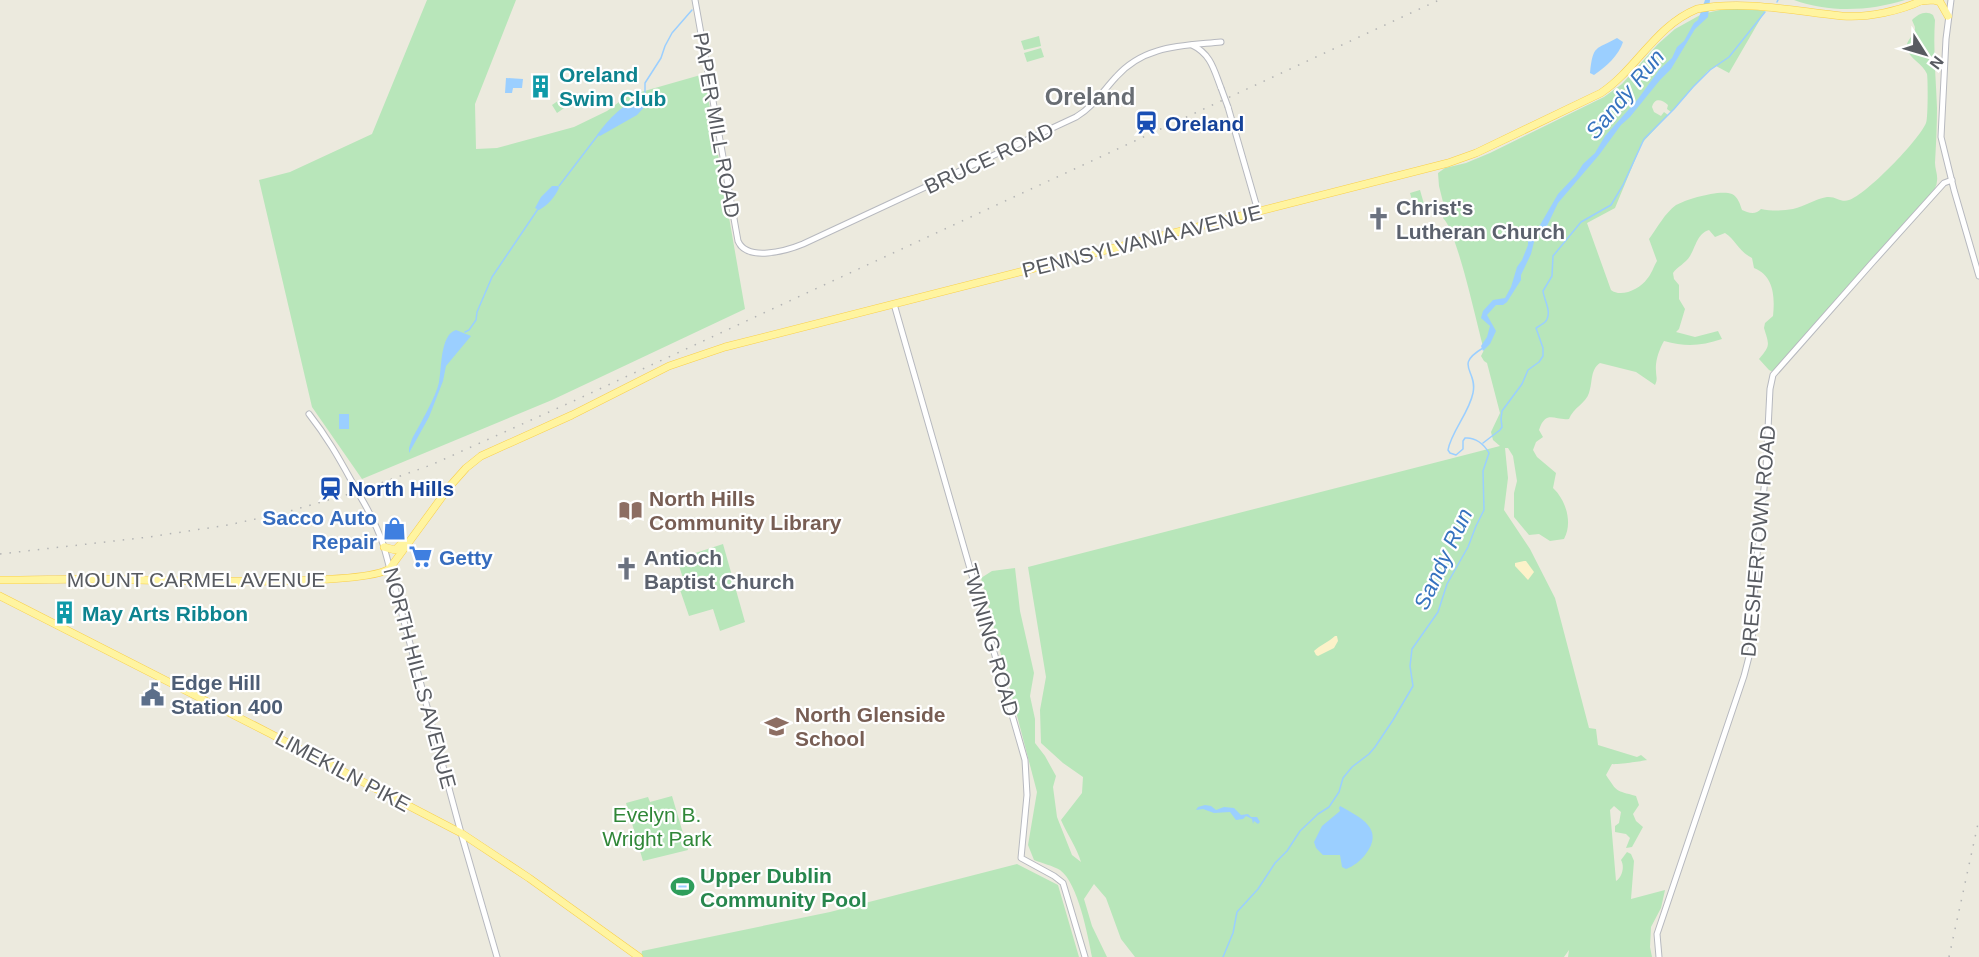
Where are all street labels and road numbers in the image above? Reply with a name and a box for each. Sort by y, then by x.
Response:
street label: PAPER MILL ROAD [689,30,745,220]
street label: BRUCE ROAD [921,118,1057,198]
street label: PENNSYLVANIA AVENUE [1020,200,1264,282]
street label: DRESHERTOWN ROAD [1736,424,1780,658]
street label: TWINING ROAD [958,561,1024,719]
street label: NORTH HILLS AVENUE [379,565,461,791]
street label: MOUNT CARMEL AVENUE [67,568,325,591]
street label: LIMEKILN PIKE [272,726,414,816]

